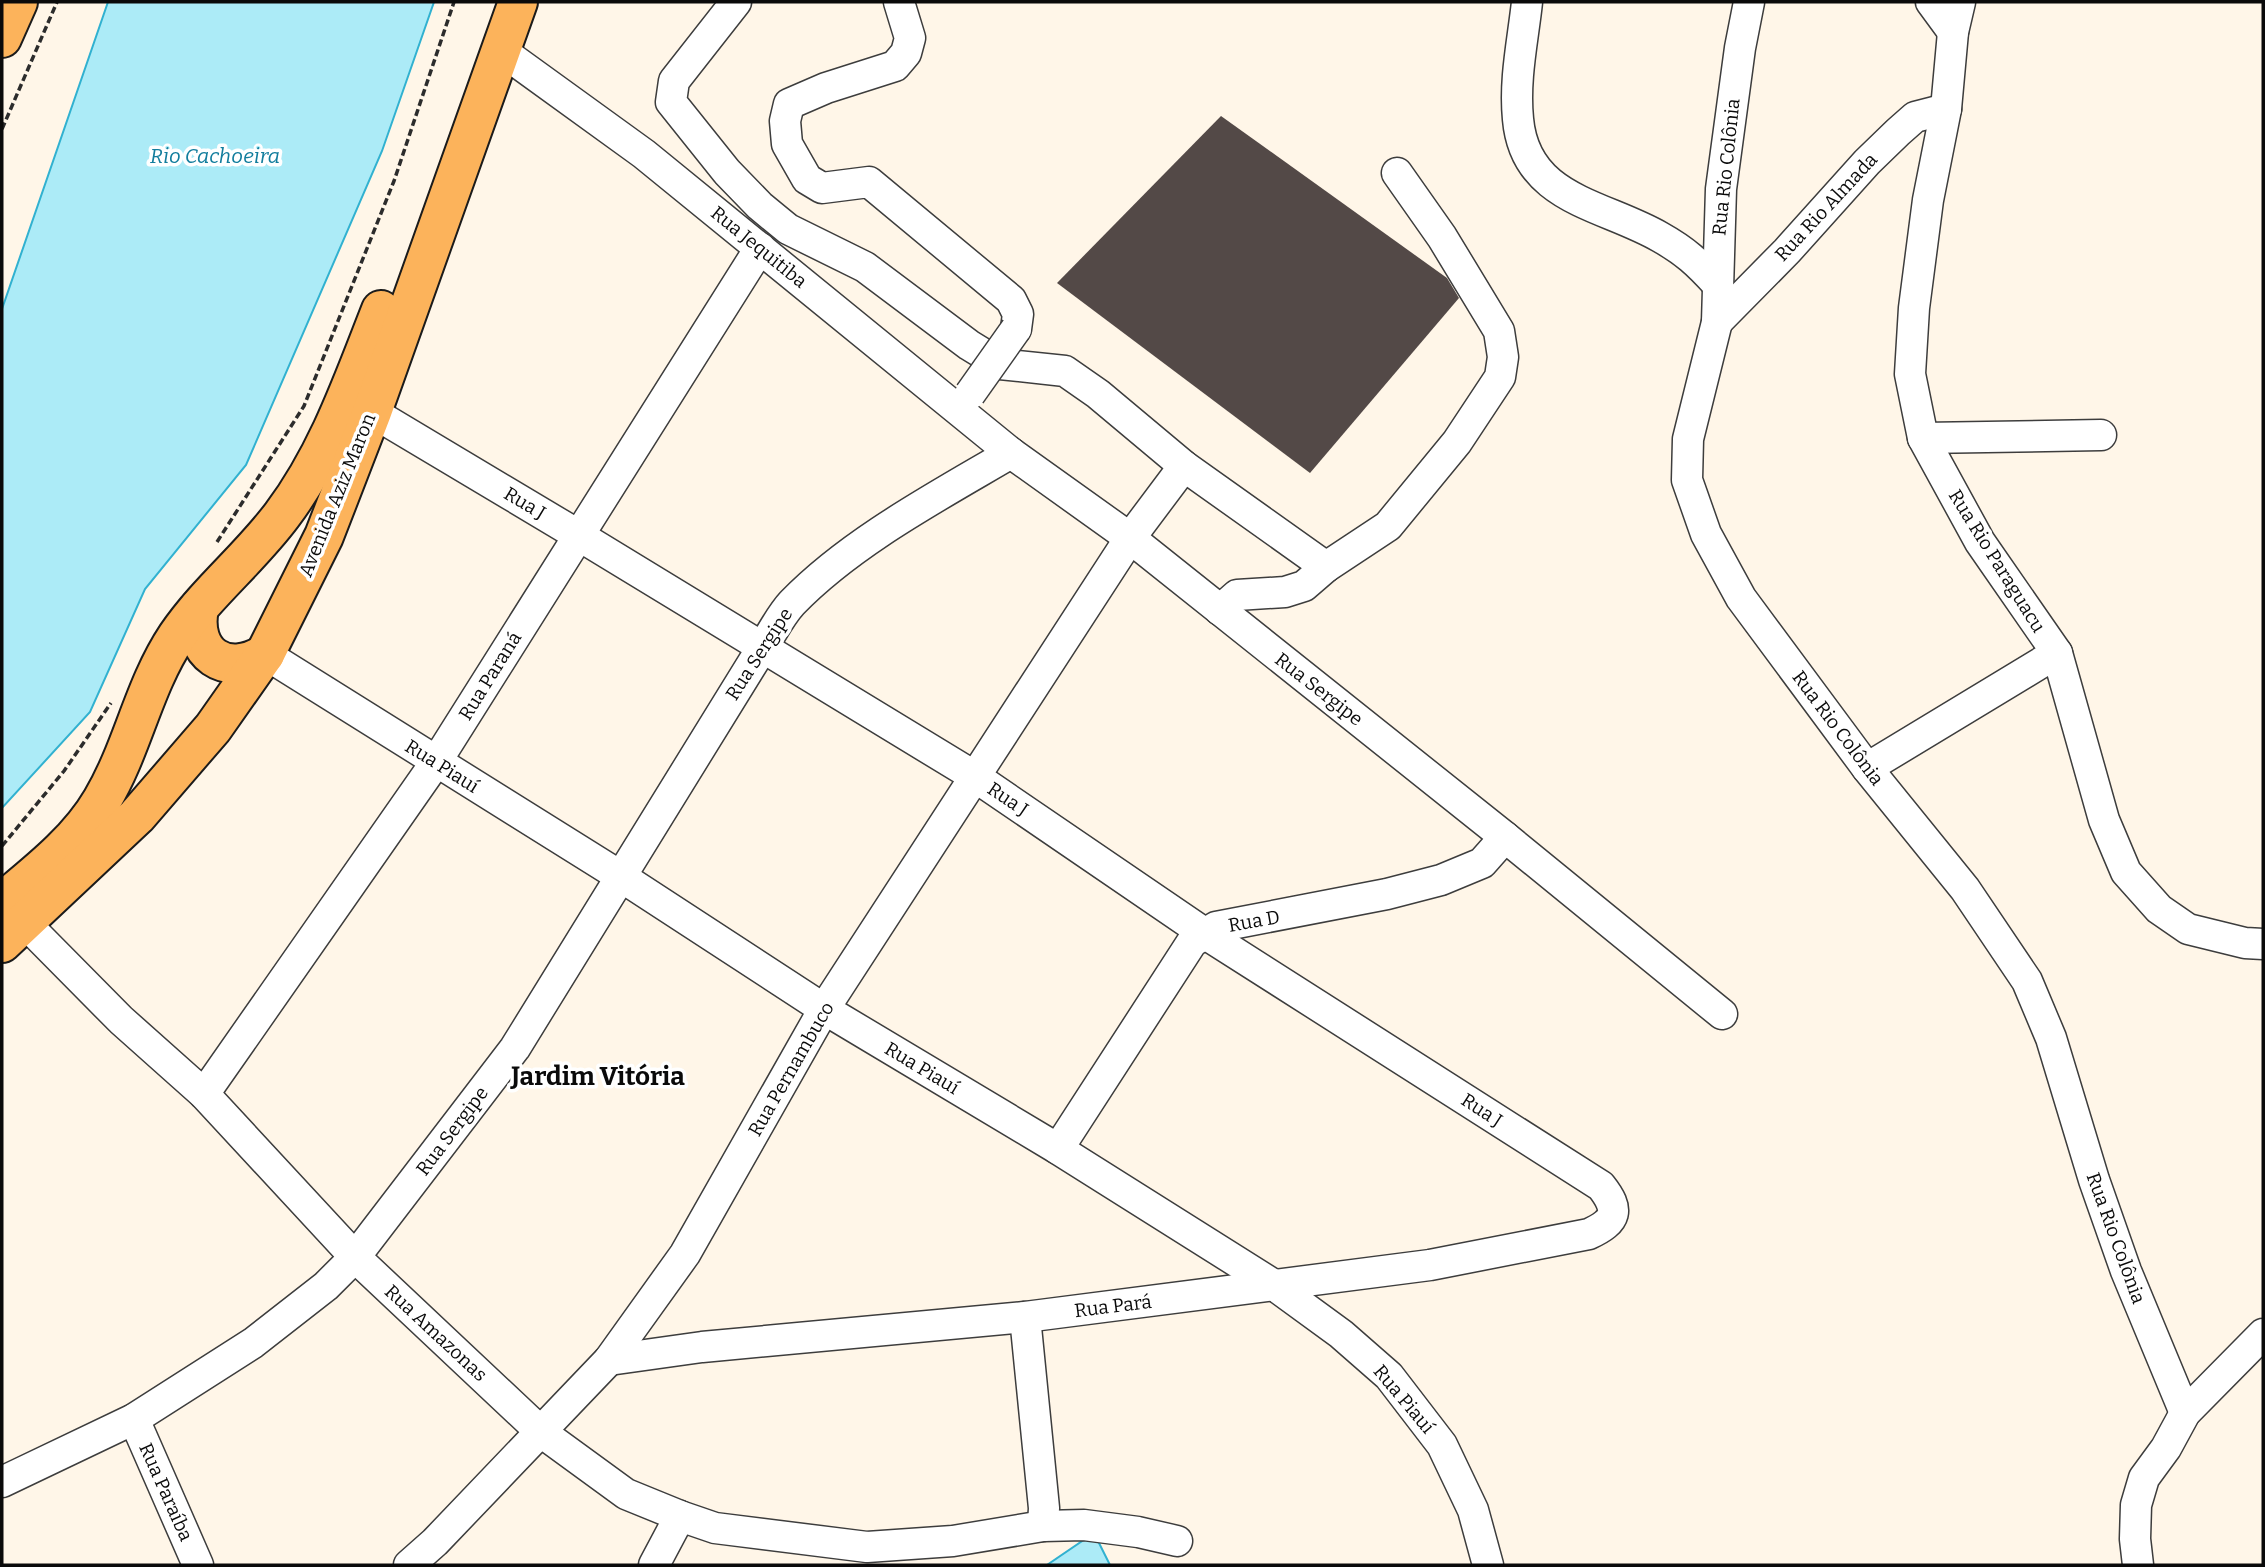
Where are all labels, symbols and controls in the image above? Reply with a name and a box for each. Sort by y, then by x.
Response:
street label: Rua Rio Colônia [1707,97,1745,237]
water label: Rio Cachoeira [150,143,280,169]
street label: Rua Rio Almada [1770,148,1882,266]
street label: Rua Jequitiba [706,201,812,293]
street label: Avenida Aziz Maron [294,410,380,580]
street label: Rua J [500,482,550,524]
street label: Rua Rio Paraguacu [1944,485,2050,637]
street label: Rua Sergipe [721,604,797,704]
street label: Rua Paraná [454,627,527,725]
street label: Rua Sergipe [1270,647,1368,731]
street label: Rua Rio Colônia [1787,666,1889,790]
street label: Rua Piauí [401,734,483,798]
street label: Rua J [983,777,1033,821]
street label: Rua D [1226,905,1282,937]
street label: Rua Pernambuco [743,998,839,1140]
street label: Rua Piauí [881,1037,964,1099]
district label: Jardim Vitória [509,1061,685,1092]
street label: Rua Sergipe [411,1082,493,1180]
street label: Rua J [1457,1088,1507,1132]
street label: Rua Rio Colônia [2082,1169,2151,1307]
street label: Rua Amazonas [380,1280,492,1386]
street label: Rua Pará [1073,1290,1154,1322]
street label: Rua Piauí [1369,1360,1440,1438]
street label: Rua Paraíba [134,1439,198,1545]

